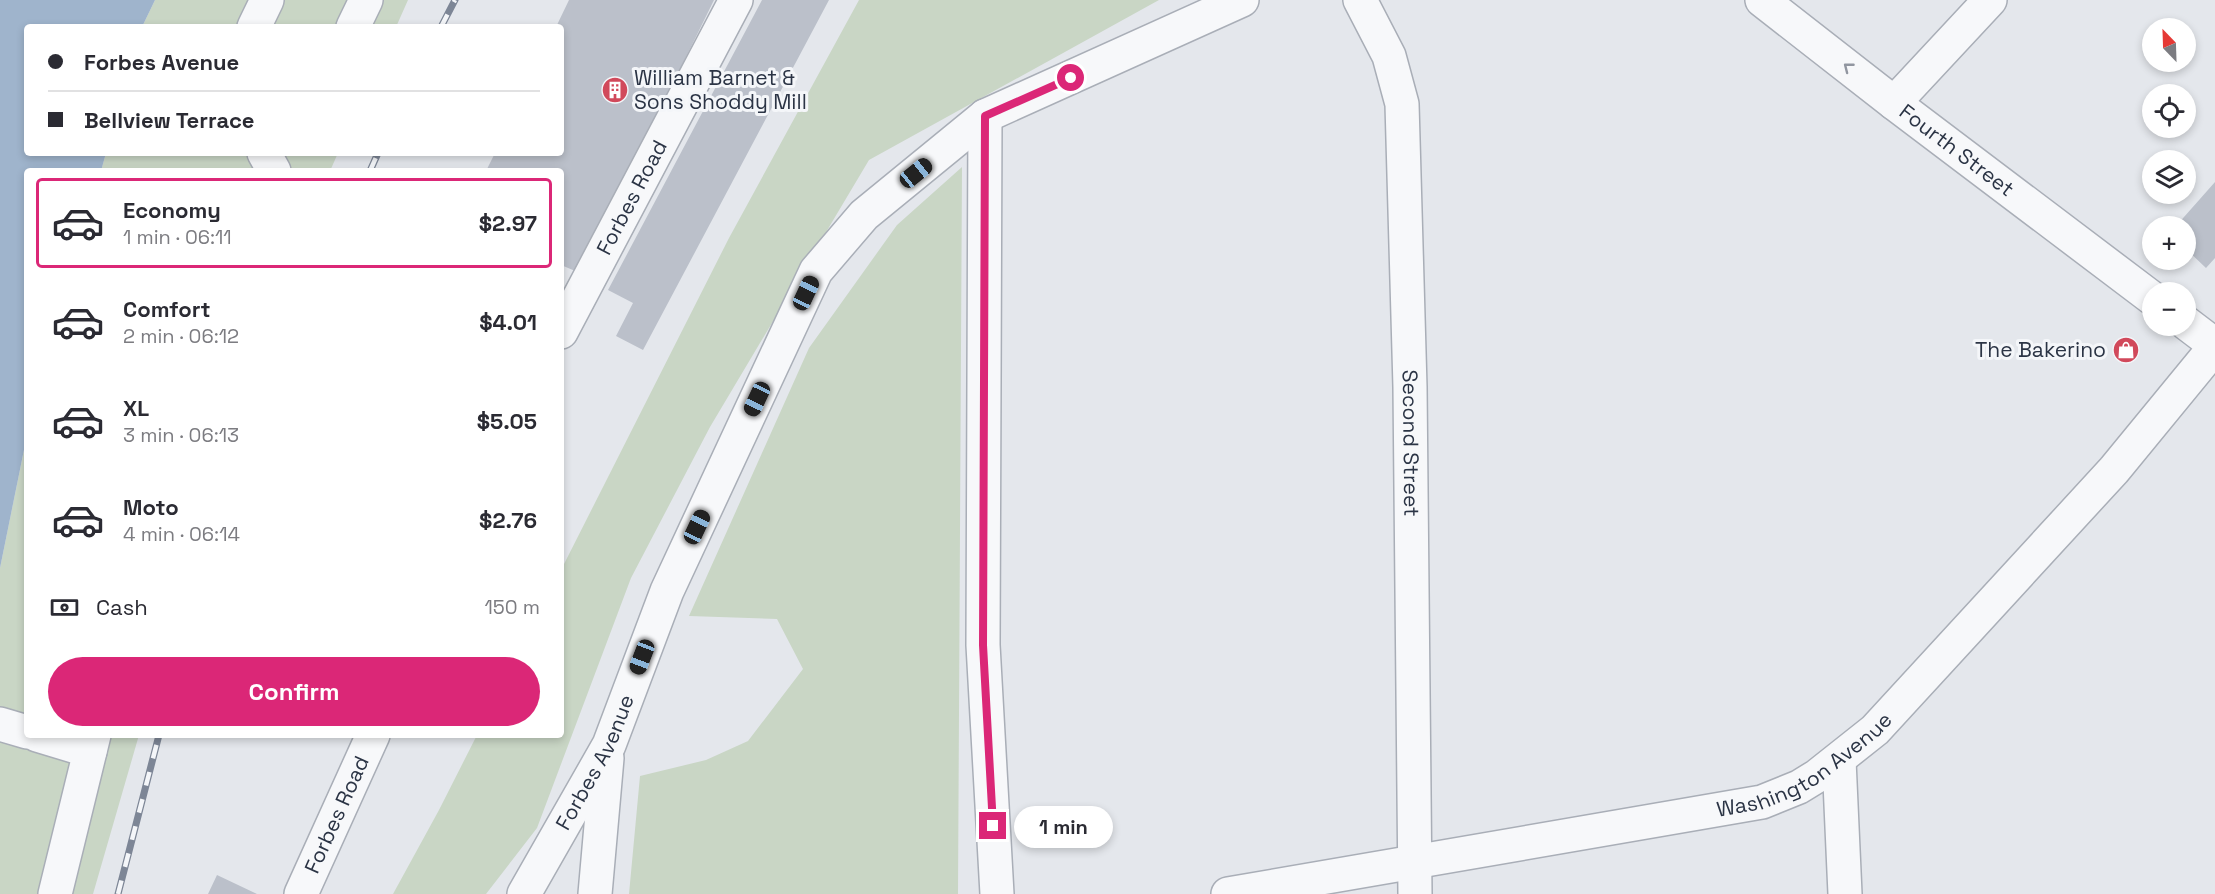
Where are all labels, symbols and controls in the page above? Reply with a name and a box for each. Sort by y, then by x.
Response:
north arrow [2142,18,2196,72]
map controls [2142,18,2196,336]
text: Forbes Avenue [84,48,239,76]
place label: William Barnet & Sons Shoddy Mill [634,64,807,115]
route start [1057,64,1084,91]
one-way arrow [1844,64,1855,75]
building icon: William Barnet & Sons Shoddy Mill [600,75,630,105]
button: locate [2142,84,2196,138]
street label: Fourth Street [1894,98,2020,202]
text: Bellview Terrace [84,106,255,134]
street label: Forbes Road [590,135,673,259]
button: layers [2142,150,2196,204]
car [896,155,936,191]
icon: car [51,196,105,250]
text: Economy [123,196,221,224]
text: $2.97 [479,209,537,237]
button: + [2142,216,2196,270]
text: 1 min · 06:11 [123,224,232,250]
car [790,273,822,313]
button: − [2142,282,2196,336]
icon: car [51,295,105,349]
text: Comfort [123,295,211,323]
text: $4.01 [479,308,537,336]
text: 2 min · 06:12 [123,323,239,349]
shop icon: The Bakerino [2111,335,2141,365]
place label: The Bakerino [1975,336,2106,363]
street label: Second Street [1397,369,1425,517]
car [741,379,773,419]
icon: car [51,394,105,448]
text: XL [123,394,149,422]
text: $5.05 [477,407,537,435]
text: 3 min · 06:13 [123,422,239,448]
icon: car [51,493,105,547]
text: Moto [123,493,179,521]
text: $2.76 [479,506,537,534]
car [681,507,713,547]
text: 4 min · 06:14 [123,521,240,547]
icon: cash [48,591,81,624]
text: Cash [96,593,148,621]
text: 150 m [485,594,540,620]
car [627,637,657,677]
button: Confirm [48,657,540,726]
street label: Forbes Avenue [549,691,640,835]
street label: Washington Avenue [1714,706,1898,823]
street label: Forbes Road [298,752,375,878]
callout: 1 min [1014,805,1113,847]
route end [979,812,1006,839]
text: 1 min [1039,814,1088,840]

